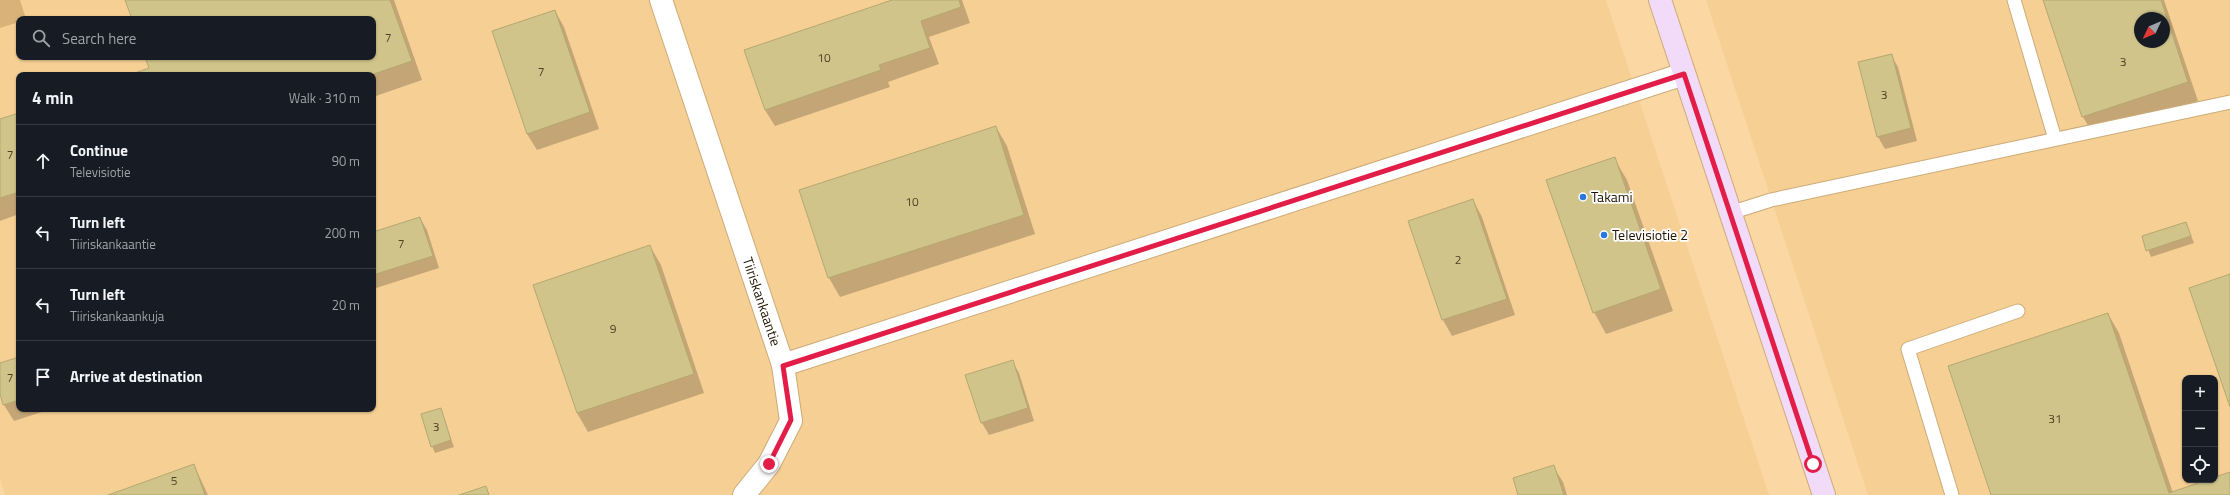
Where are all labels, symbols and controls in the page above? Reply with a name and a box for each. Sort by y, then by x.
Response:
north arrow [2134,12,2170,48]
search box [16,16,376,60]
icon: search [30,27,52,49]
text: Search here [62,27,136,50]
house number: 7 [385,28,391,47]
house number: 10 [817,48,831,67]
house number: 3 [2120,52,2126,71]
house number: 7 [538,62,544,81]
text: 4 min [32,85,73,111]
house number: 3 [1881,85,1887,104]
text: Walk · 310 m [289,88,360,108]
text: Continue [70,139,128,162]
house number: 7 [7,145,13,164]
icon: ahead [32,150,54,172]
text: 90 m [332,151,360,171]
text: Televisiotie [70,162,130,182]
place label: Takami [1591,186,1633,207]
house number: 10 [905,192,919,211]
marker: Takami [1578,192,1588,202]
text: Turn left [70,211,125,234]
icon: left [32,222,54,244]
text: 200 m [324,223,360,243]
place label: Televisiotie 2 [1612,224,1688,245]
marker: Televisiotie 2 [1599,230,1609,240]
text: Tiiriskankaantie [70,234,156,254]
house number: 7 [398,234,404,253]
house number: 2 [1455,250,1461,269]
street label: Tiiriskankaantie [738,254,787,349]
text: Turn left [70,283,125,306]
icon: left [32,294,54,316]
text: 20 m [332,295,360,315]
text: Tiiriskankaankuja [70,306,164,326]
house number: 9 [610,319,617,338]
text: Arrive at destination [70,365,203,388]
icon: arrive [32,366,54,388]
house number: 7 [7,368,13,387]
map controls [2182,375,2218,483]
button: + [2182,375,2218,411]
house number: 31 [2048,409,2062,428]
button: − [2182,411,2218,447]
house number: 3 [433,417,439,436]
button: locate [2182,447,2218,483]
route end [760,455,778,473]
route start [1804,455,1822,473]
house number: 5 [171,471,178,490]

